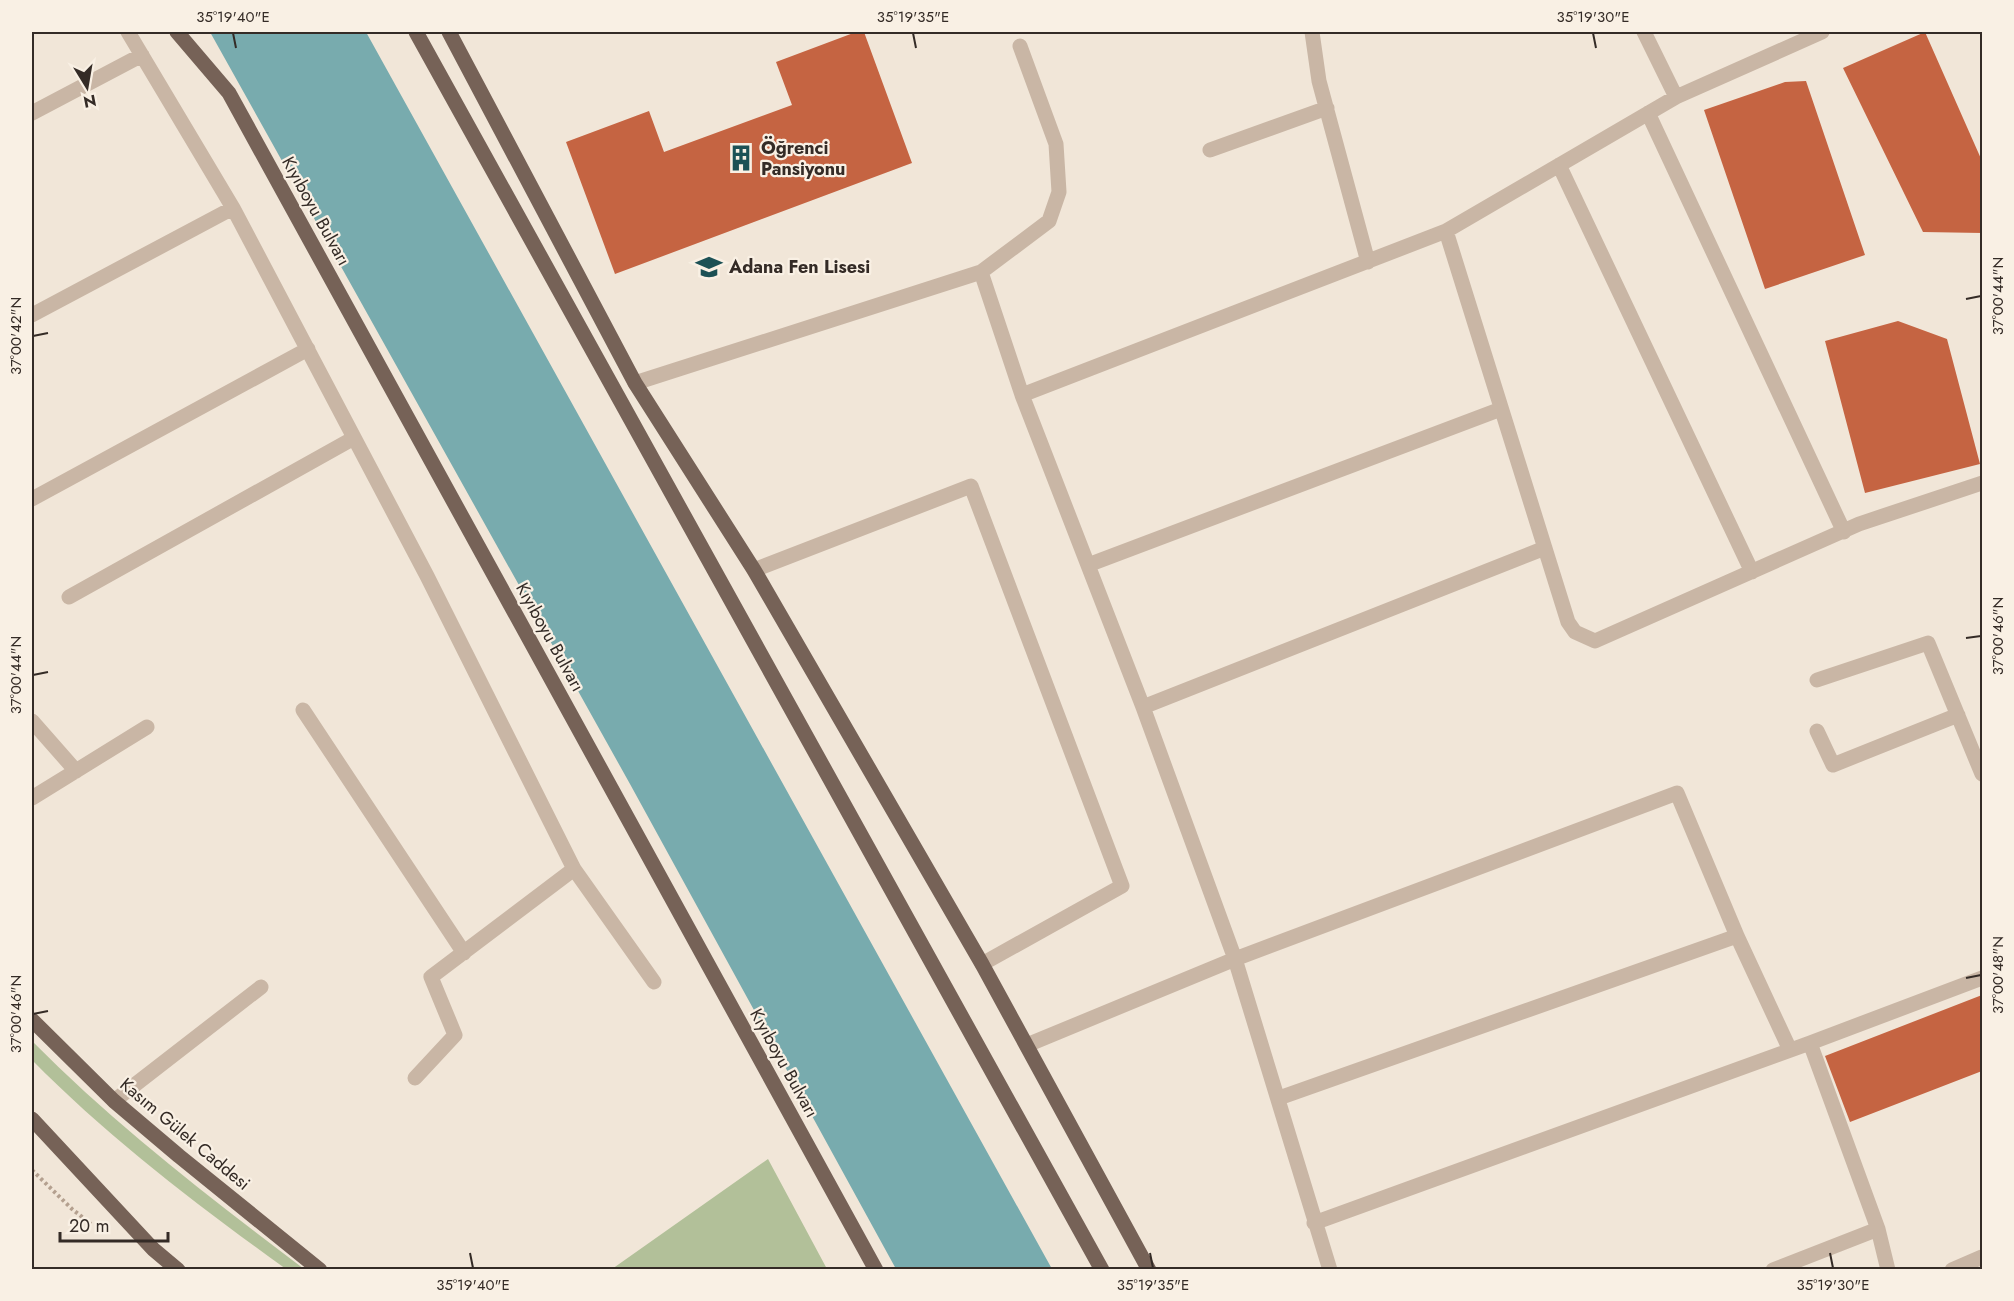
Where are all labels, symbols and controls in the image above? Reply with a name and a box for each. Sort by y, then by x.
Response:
text: 35°19'40"E [196,6,270,28]
text: 35°19'35"E [877,6,949,28]
text: 35°19'30"E [1557,6,1629,28]
north arrow [57,57,117,117]
text: N [81,89,98,114]
place label: Öğrenci Pansiyonu [761,135,845,182]
building icon: Öğrenci Pansiyonu [726,143,756,173]
street label: Kıyıboyu Bulvarı [275,152,357,270]
school or university icon: Adana Fen Lisesi [694,252,724,282]
place label: Adana Fen Lisesi [728,254,870,280]
text: 37°00'44"N [1987,257,2009,335]
text: 37°00'42"N [5,297,27,375]
street label: Kıyıboyu Bulvarı [509,578,591,696]
text: 37°00'46"N [1987,597,2009,675]
text: 37°00'44"N [5,636,27,714]
text: 37°00'48"N [1987,936,2009,1014]
text: 37°00'46"N [5,975,27,1053]
street label: Kıyıboyu Bulvarı [743,1004,825,1122]
street label: Kasım Gülek Caddesi [114,1072,256,1196]
scale bar [60,1205,168,1243]
text: 20 m [69,1213,109,1239]
text: 35°19'40"E [436,1274,510,1296]
text: 35°19'35"E [1117,1274,1189,1296]
text: 35°19'30"E [1797,1274,1869,1296]

